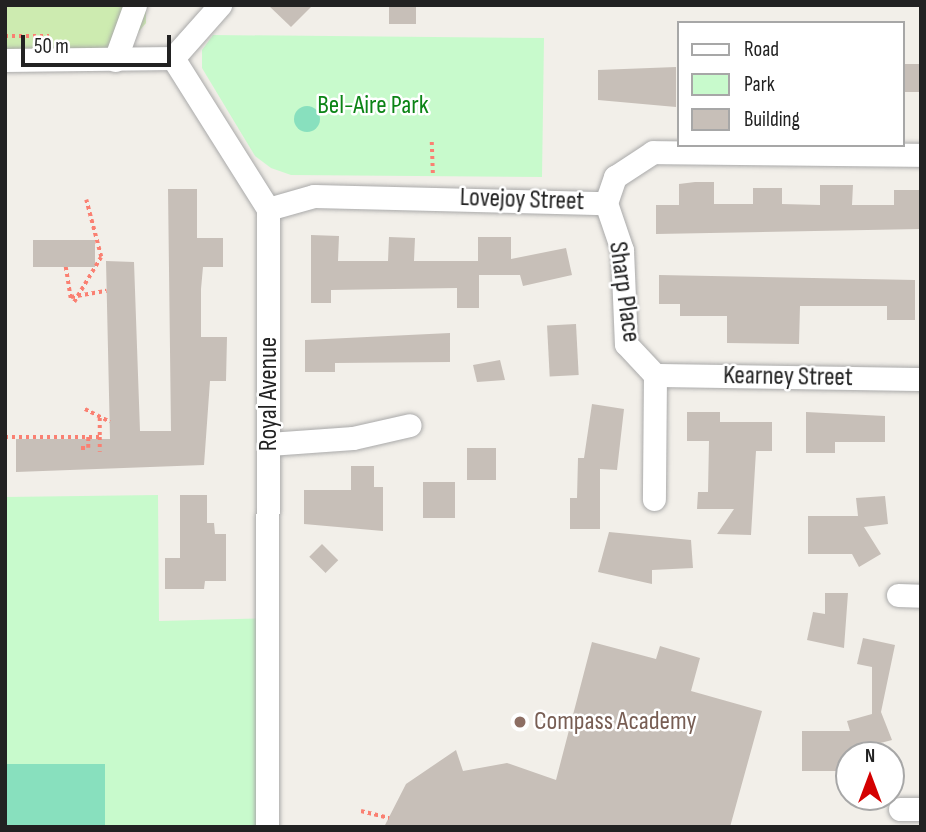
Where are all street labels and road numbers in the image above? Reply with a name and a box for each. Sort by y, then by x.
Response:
street label: Lovejoy Street [459,182,585,218]
street label: Sharp Place [602,240,646,344]
street label: Royal Avenue [253,337,285,451]
street label: Kearney Street [723,360,853,394]

